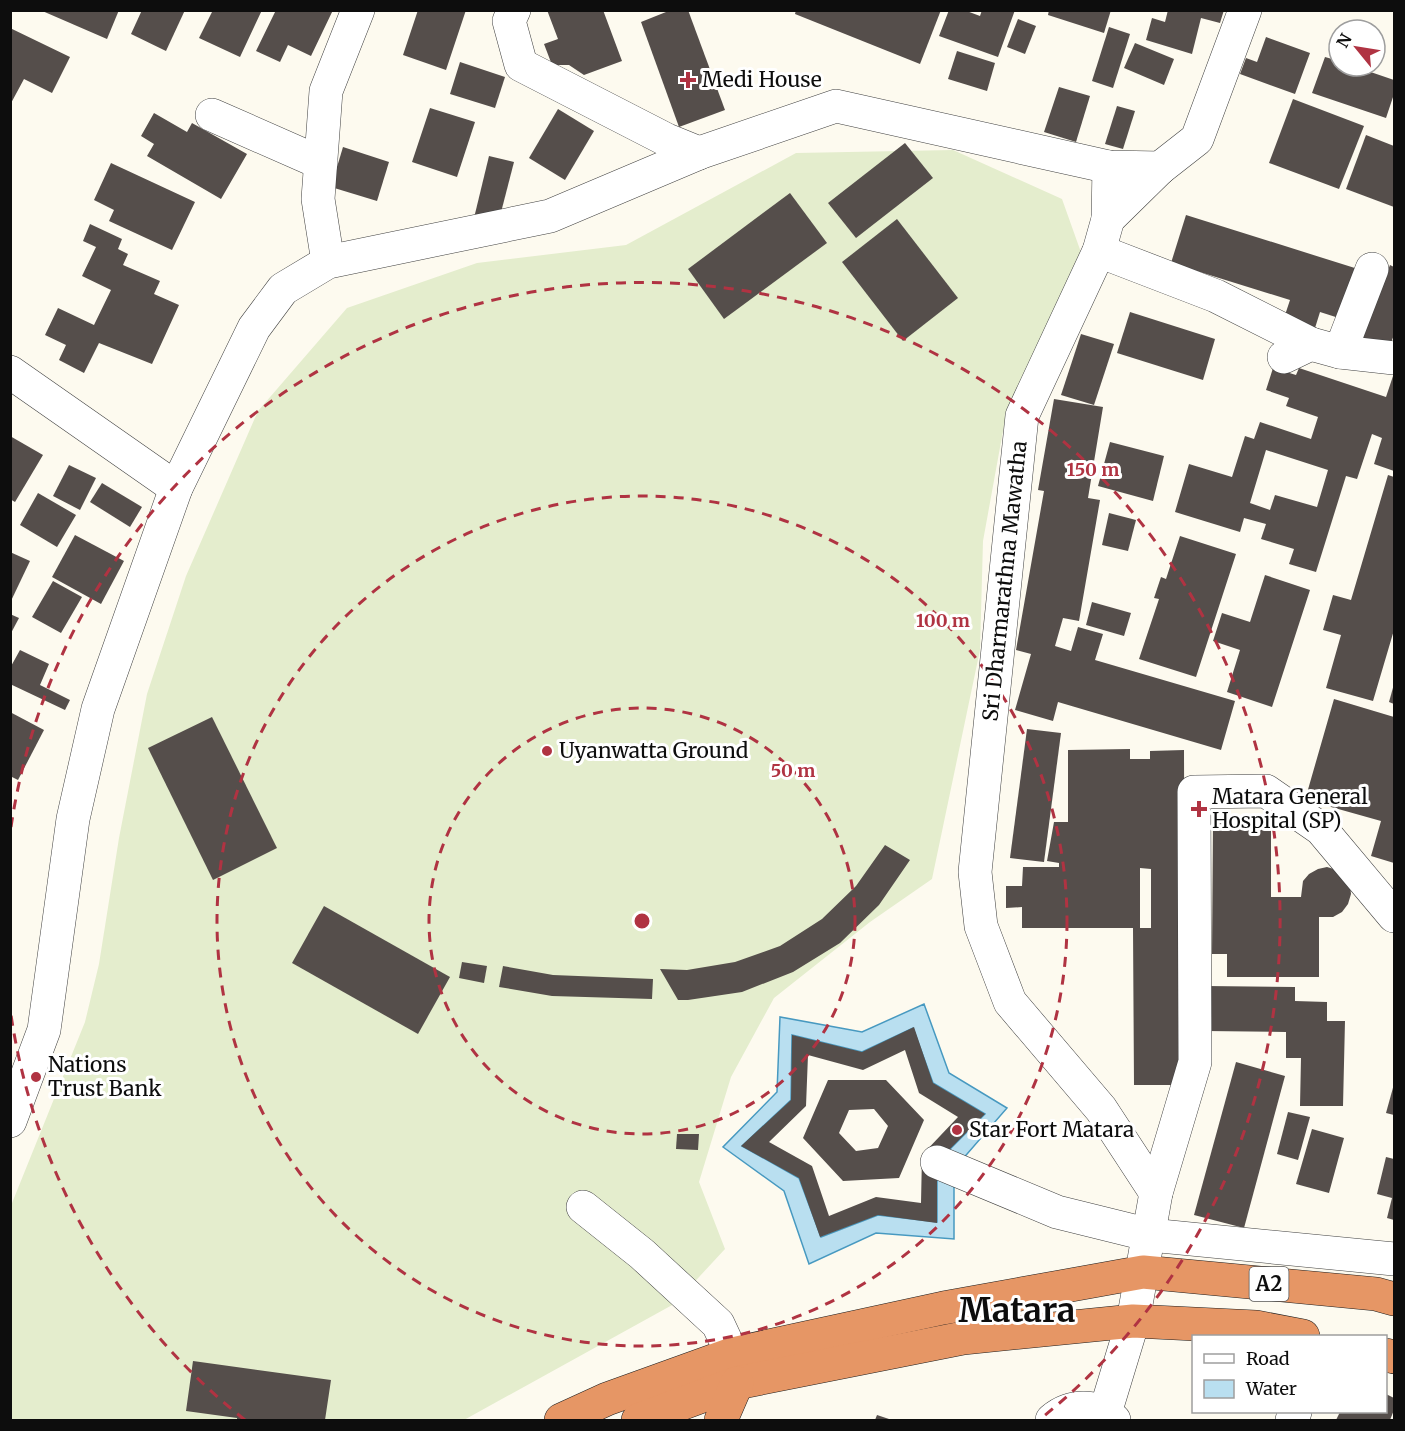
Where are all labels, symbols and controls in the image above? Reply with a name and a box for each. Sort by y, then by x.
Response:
north arrow [1327,18,1387,78]
text: N [1332,30,1356,51]
place label: Medi House [702,66,822,93]
marker: Medi House [679,71,697,89]
street label: Sri Dharmarathna Mawatha [976,439,1033,723]
text: 150 m [1067,458,1119,481]
text: 100 m [916,609,970,632]
place label: Uyanwatta Ground [559,737,749,764]
marker: Uyanwatta Ground [540,744,554,758]
text: 50 m [771,759,815,782]
place label: Matara General Hospital (SP) [1212,783,1368,834]
marker: Matara General Hospital (SP) [1190,800,1208,818]
centre of rings [632,911,652,931]
place label: Nations Trust Bank [48,1051,162,1102]
marker: Nations Trust Bank [29,1070,43,1084]
place label: Star Fort Matara [969,1116,1134,1143]
marker: Star Fort Matara [950,1123,964,1137]
road number: A2 [1250,1267,1288,1301]
district label: Matara [959,1290,1075,1331]
legend [1192,1335,1387,1413]
text: Road [1246,1347,1290,1370]
text: Water [1245,1377,1297,1400]

